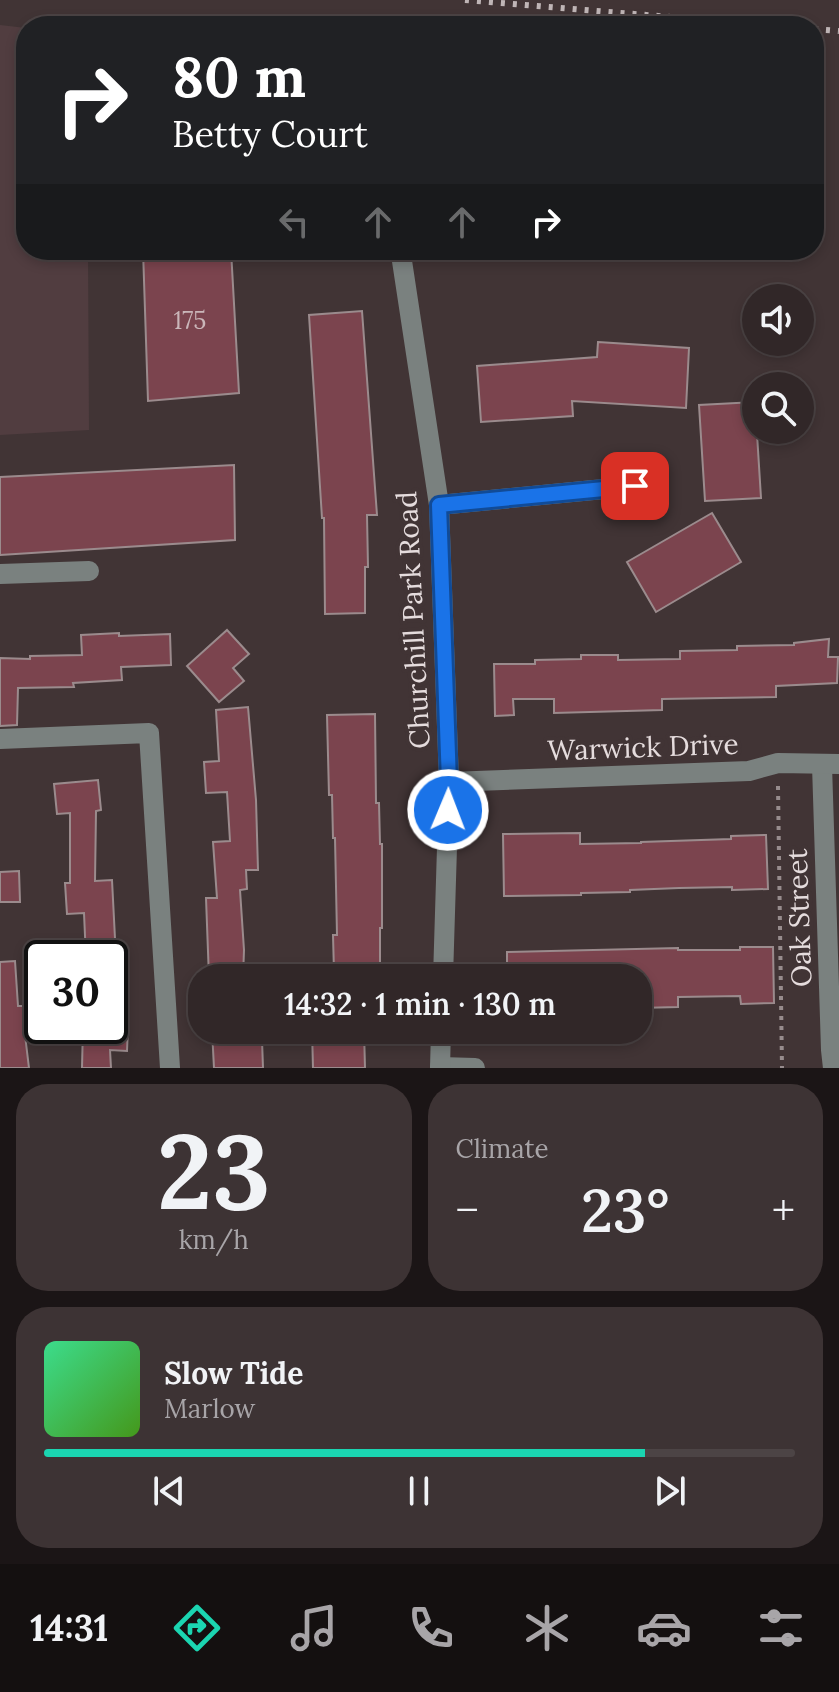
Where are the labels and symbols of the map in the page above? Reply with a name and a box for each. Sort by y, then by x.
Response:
house number: 175 [174,305,206,336]
pin [601,452,669,520]
street label: Churchill Park Road [388,490,438,750]
street label: Warwick Drive [547,726,739,768]
position arrow [406,768,490,852]
street label: Oak Street [779,848,819,988]
speed limit sign: 30 [24,940,128,1044]

